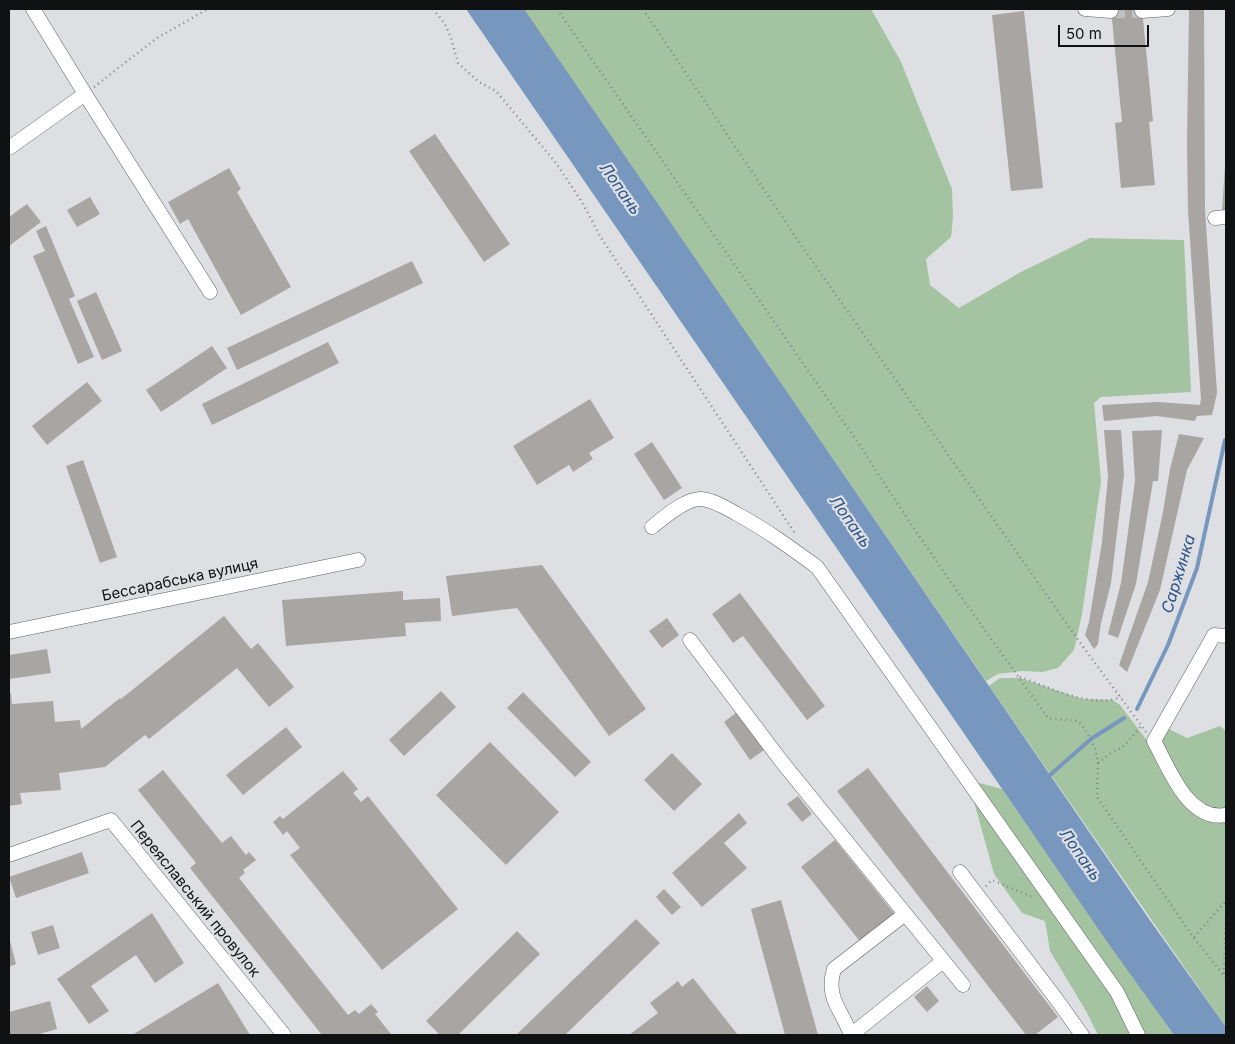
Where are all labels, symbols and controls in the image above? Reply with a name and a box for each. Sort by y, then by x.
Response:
scale bar [1060,15,1151,47]
text: 50 m [1066,24,1102,43]
water label: Лопань [595,159,645,219]
water label: Лопань [825,492,875,552]
water label: Саржинка [1158,532,1200,616]
street label: Бессарабська вулиця [100,555,260,605]
street label: Переяславський провулок [126,817,264,981]
water label: Лопань [1055,825,1105,885]

